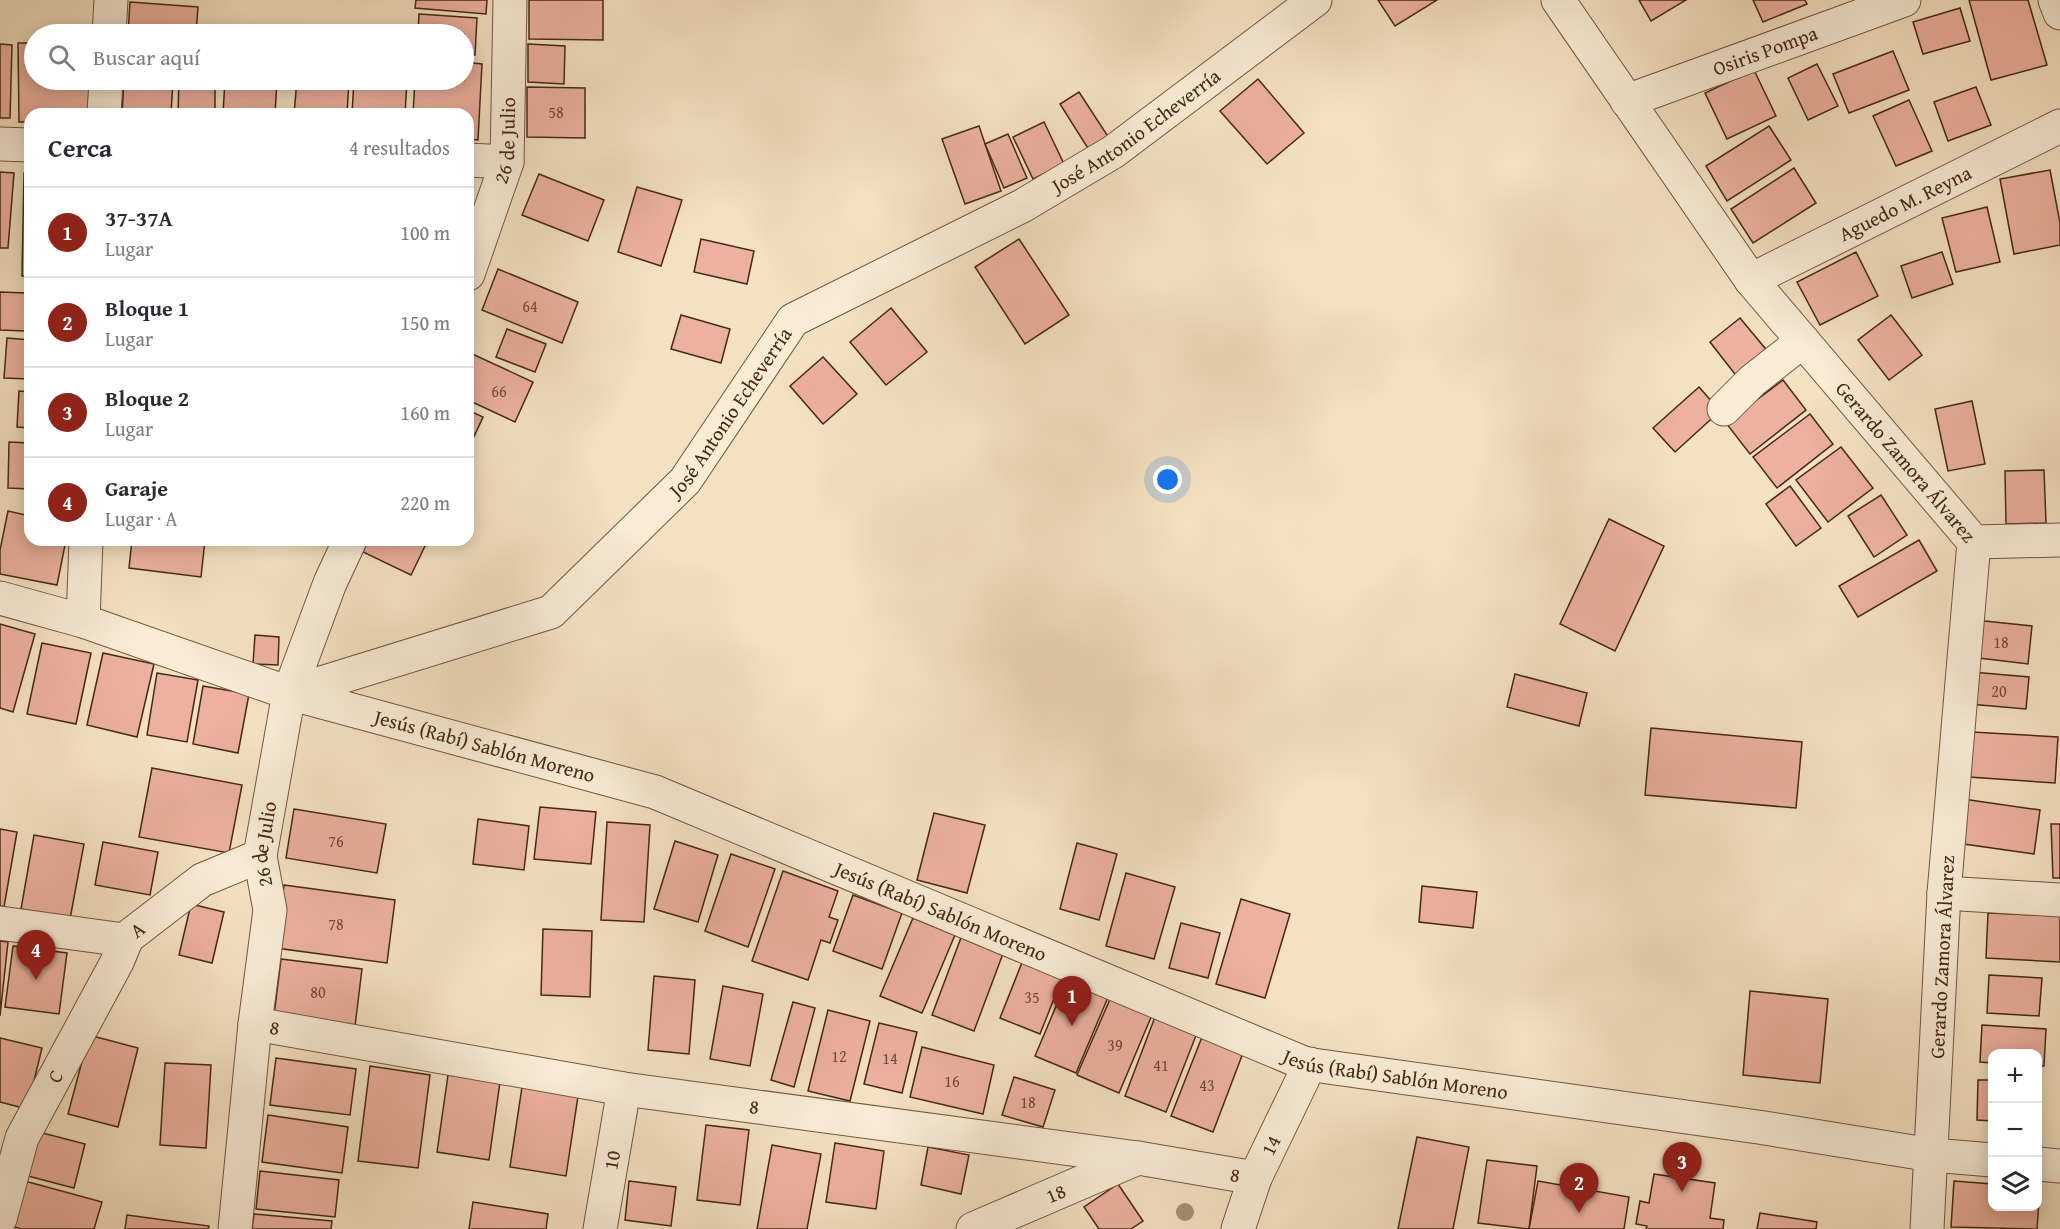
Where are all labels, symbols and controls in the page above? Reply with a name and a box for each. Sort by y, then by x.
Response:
street label: Osiris Pompa [1709,18,1822,83]
search box [24,24,474,90]
icon: search [45,41,78,74]
text: Buscar aquí [93,41,200,73]
street label: José Antonio Echeverría [1043,61,1227,201]
street label: 26 de Julio [486,97,522,187]
house number: 58 [548,100,564,124]
text: Cerca [48,128,112,167]
text: 4 resultados [349,133,450,162]
street label: Aguedo M. Reyna [1833,157,1977,248]
text: 37-37A [105,202,173,234]
text: 1 [62,218,73,247]
text: 100 m [400,218,450,247]
text: Lugar [105,234,153,263]
text: Bloque 1 [105,292,189,324]
house number: 64 [522,294,538,318]
text: 2 [62,308,73,337]
text: 150 m [400,308,450,337]
street label: José Antonio Echeverría [660,321,799,506]
text: Lugar [105,324,153,353]
street label: Gerardo Zamora Álvarez [1829,375,1983,549]
house number: 66 [491,379,507,403]
text: Bloque 2 [105,382,189,414]
text: 3 [62,398,73,427]
text: 160 m [400,398,450,427]
text: Lugar [105,414,153,443]
your location [1153,465,1182,494]
text: Garaje [105,472,168,504]
text: 4 [62,488,73,517]
text: 220 m [400,488,450,517]
text: Lugar · A [105,504,177,533]
house number: 18 [1993,630,2009,654]
house number: 20 [1991,679,2007,703]
street label: Jesús (Rabí) Sablón Moreno [368,701,598,789]
street label: 26 de Julio [245,799,284,889]
house number: 76 [328,829,344,853]
street label: Jesús (Rabí) Sablón Moreno [827,852,1051,968]
street label: Gerardo Zamora Álvarez [1922,854,1961,1059]
house number: 78 [328,912,344,936]
street label: A [123,914,151,945]
pin: 4 [16,930,56,980]
pin: 1 [1052,976,1092,1026]
house number: 80 [310,980,326,1004]
house number: 35 [1024,985,1040,1009]
street label: 8 [268,1012,282,1042]
house number: 39 [1107,1033,1123,1057]
street label: Jesús (Rabí) Sablón Moreno [1276,1040,1510,1106]
house number: 12 [831,1044,847,1068]
house number: 14 [882,1046,898,1070]
map controls [1988,1049,2042,1211]
button: + [1988,1049,2042,1103]
house number: 41 [1153,1053,1169,1077]
street label: C [39,1064,70,1088]
house number: 16 [944,1069,960,1093]
house number: 43 [1199,1073,1215,1097]
house number: 18 [1020,1090,1036,1114]
street label: 8 [748,1091,761,1121]
button: − [1988,1103,2042,1157]
street label: 14 [1253,1130,1288,1160]
pin: 3 [1662,1142,1702,1192]
street label: 10 [595,1148,627,1172]
button: layers [1988,1157,2042,1211]
street label: 8 [1228,1159,1243,1189]
pin: 2 [1560,1164,1598,1213]
street label: 18 [1041,1176,1070,1210]

